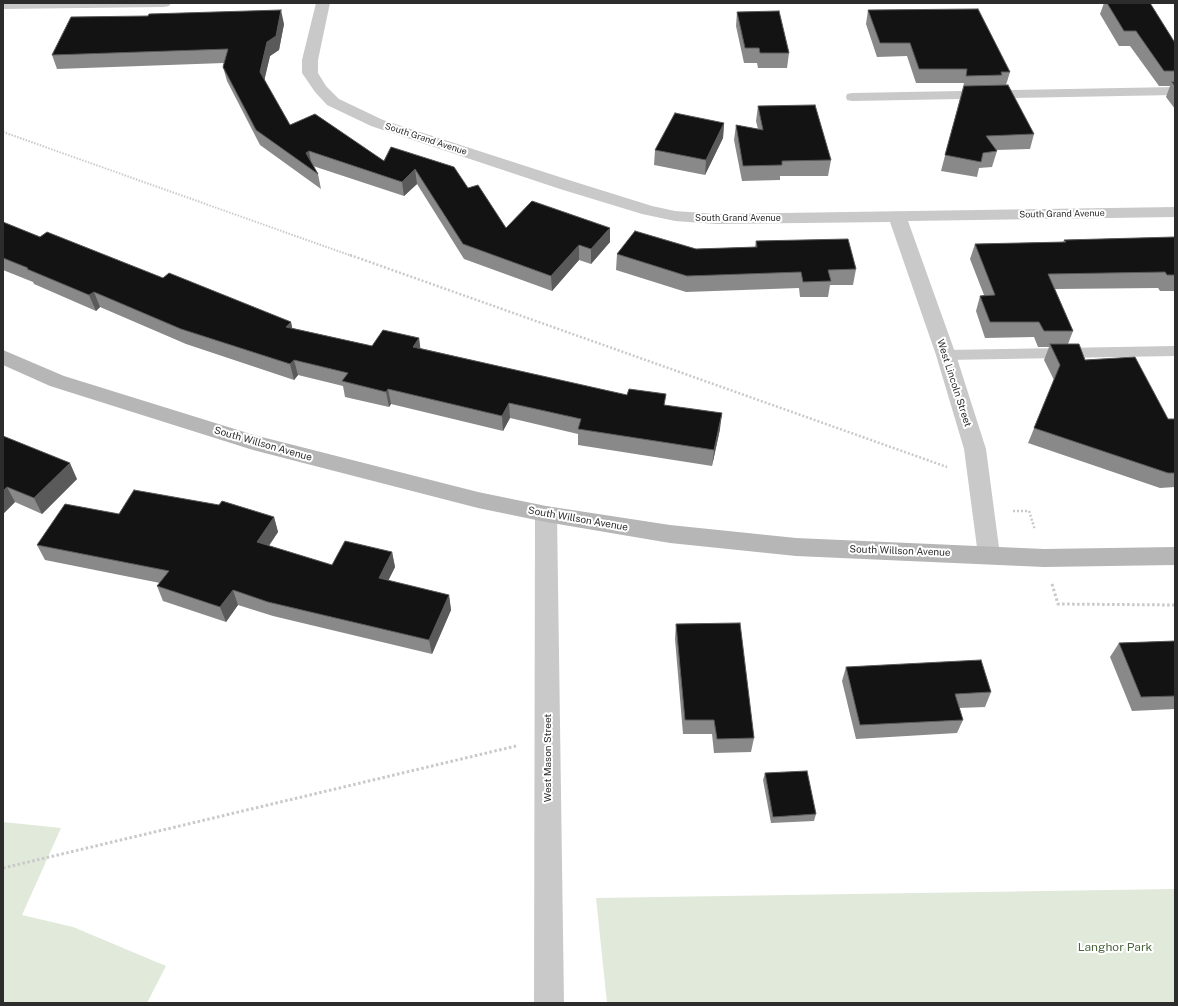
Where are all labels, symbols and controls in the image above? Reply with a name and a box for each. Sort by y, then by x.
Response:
street label: South Grand Avenue [384,121,468,157]
street label: South Grand Avenue [1019,208,1105,220]
street label: South Grand Avenue [695,213,781,223]
street label: West Lincoln Street [934,338,974,428]
street label: South Willson Avenue [213,424,313,464]
street label: South Willson Avenue [527,504,629,534]
street label: South Willson Avenue [849,543,951,559]
street label: West Mason Street [542,714,554,802]
park label: Langhor Park [1078,940,1152,954]

